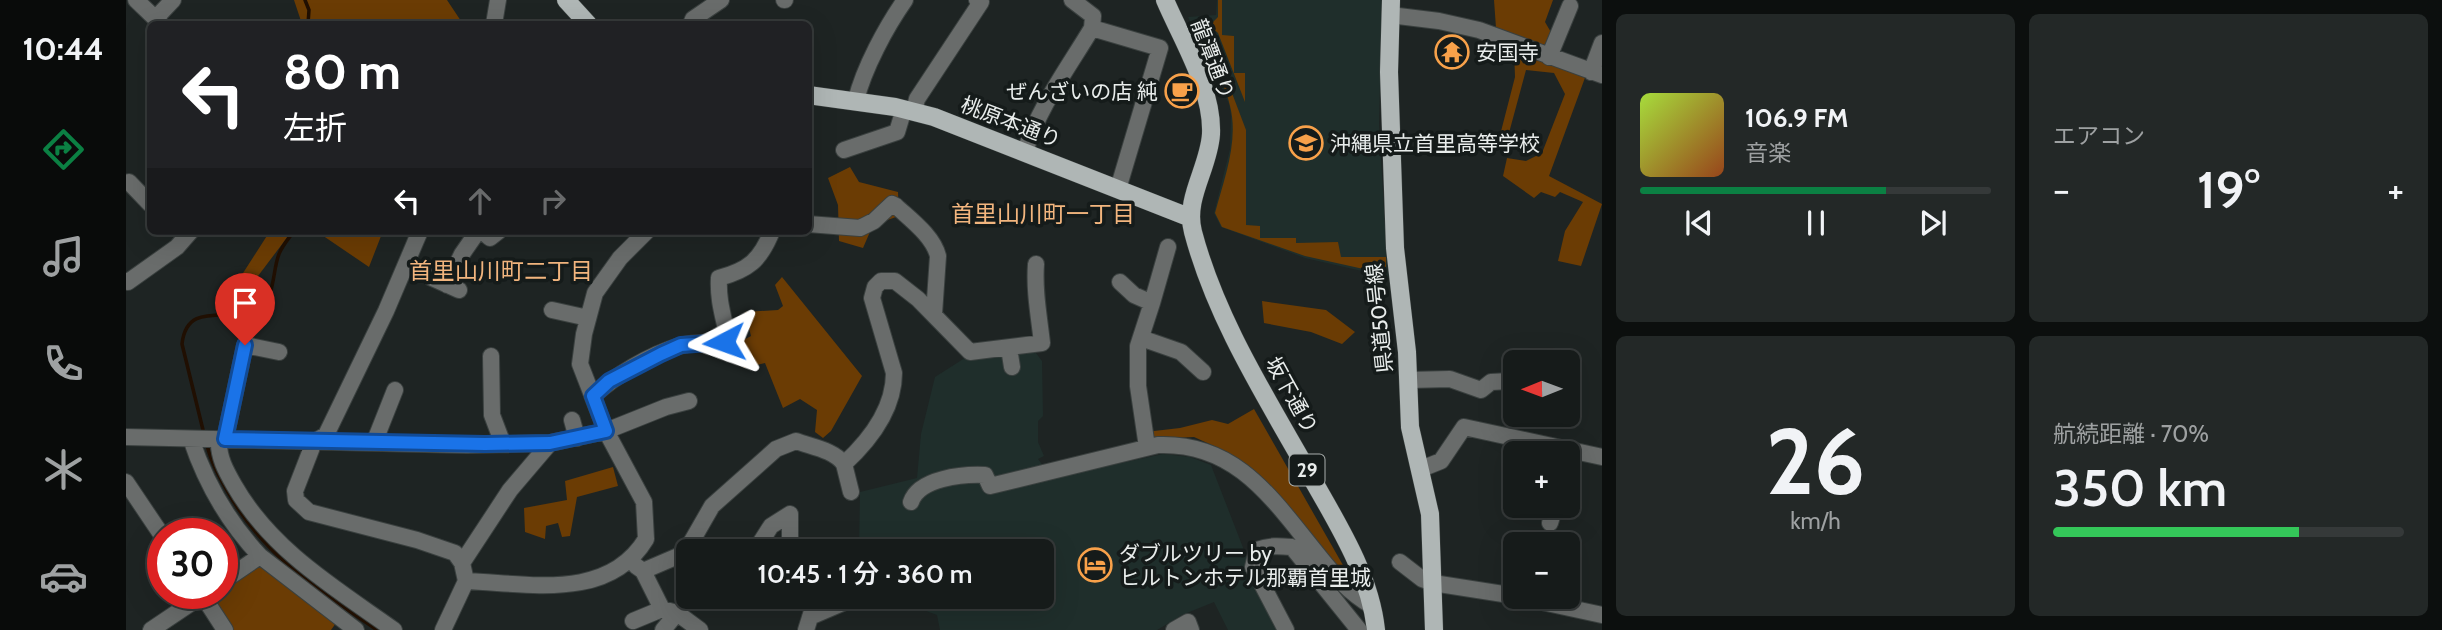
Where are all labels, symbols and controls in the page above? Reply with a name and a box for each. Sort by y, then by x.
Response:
street label: 龍潭通り [1186,15,1240,103]
text: 10:44 [22,29,104,68]
temple icon: 安国寺 [1433,33,1471,71]
place label: 安国寺 [1476,40,1539,65]
text: 80 m [283,42,401,101]
icon: left [168,49,259,140]
cafe icon: ぜんざいの店 純 [1163,72,1201,110]
place label: ぜんざいの店 純 [1006,79,1158,104]
street label: 桃原本通り [958,92,1064,152]
text: 106.9 FM [1745,102,1848,134]
text: 左折 [283,108,347,147]
text: エアコン [2053,122,2145,150]
school or university icon: 沖縄県立首里高等学校 [1287,124,1325,162]
icon: directions [39,125,88,174]
place label: 沖縄県立首里高等学校 [1330,131,1540,156]
text: 音楽 [1745,139,1791,167]
text: 19° [2197,158,2260,221]
text: − [2053,166,2070,213]
text: + [2387,166,2404,213]
icon: left [388,182,426,220]
icon: ahead [461,182,499,220]
icon: right [534,182,572,220]
district label: 首里山川町一丁目 [951,200,1135,228]
icon: previous [1680,204,1718,242]
icon: pause [1797,204,1835,242]
icon: next [1914,204,1952,242]
icon: music [39,232,88,281]
district label: 首里山川町二丁目 [409,257,593,285]
street label: 県道50号線 [1361,262,1397,374]
pin [215,273,275,345]
icon: arrive [226,284,264,322]
position arrow [687,305,761,379]
icon: phone [39,339,88,388]
north arrow [1503,350,1580,427]
map controls [1503,350,1580,609]
street label: 坂下通り [1261,352,1323,438]
text: 26 [1766,406,1865,517]
text: 航続距離 · 70% [2053,420,2209,448]
button: + [1503,441,1580,518]
icon: climate [39,445,88,494]
road number: 29 [1290,454,1324,485]
text: 350 km [2053,456,2227,519]
text: km/h [1790,507,1841,535]
speed limit sign: 30 [147,518,238,609]
button: − [1503,532,1580,609]
place label: ダブルツリー by ヒルトンホテル那覇首里城 [1119,541,1371,590]
hotel icon: ダブルツリー by ヒルトンホテル那覇首里城 [1076,546,1114,584]
icon: car [39,552,88,601]
text: 10:45 · 1 分 · 360 m [758,558,972,590]

